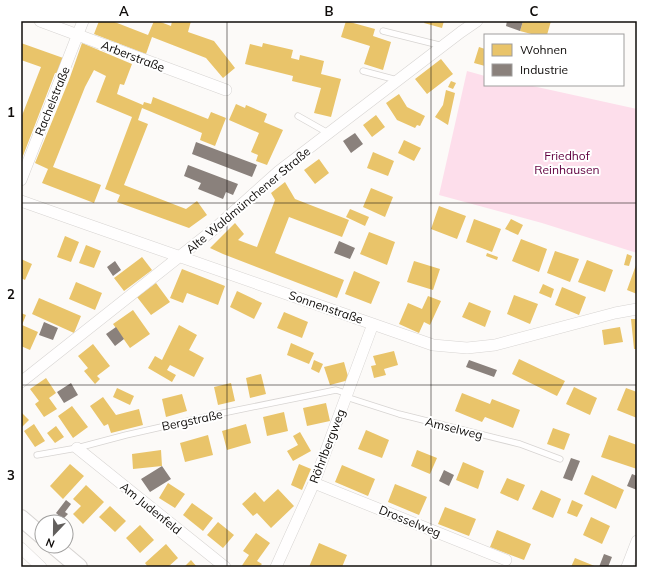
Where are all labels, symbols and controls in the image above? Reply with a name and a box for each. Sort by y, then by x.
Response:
text: A [119,3,129,19]
text: B [325,3,334,19]
text: C [530,3,539,19]
legend [484,34,624,86]
street label: Arberstraße [99,37,167,75]
text: Wohnen [520,42,567,57]
text: Industrie [520,62,568,77]
street label: Rachelstraße [31,64,73,138]
text: 1 [7,104,15,120]
street label: Alte Waldmünchener Straße [183,144,313,256]
park label: Friedhof Reinhausen [534,148,600,177]
text: 2 [7,286,15,302]
street label: Sonnenstraße [287,287,365,327]
street label: Bergstraße [160,406,224,434]
street label: Röhrlbergweg [306,407,348,485]
street label: Amselweg [424,414,484,442]
text: 3 [7,467,15,483]
street label: Am Judenfeld [117,479,185,537]
street label: Drosselweg [377,502,443,540]
north arrow [34,514,74,554]
text: N [44,535,57,551]

